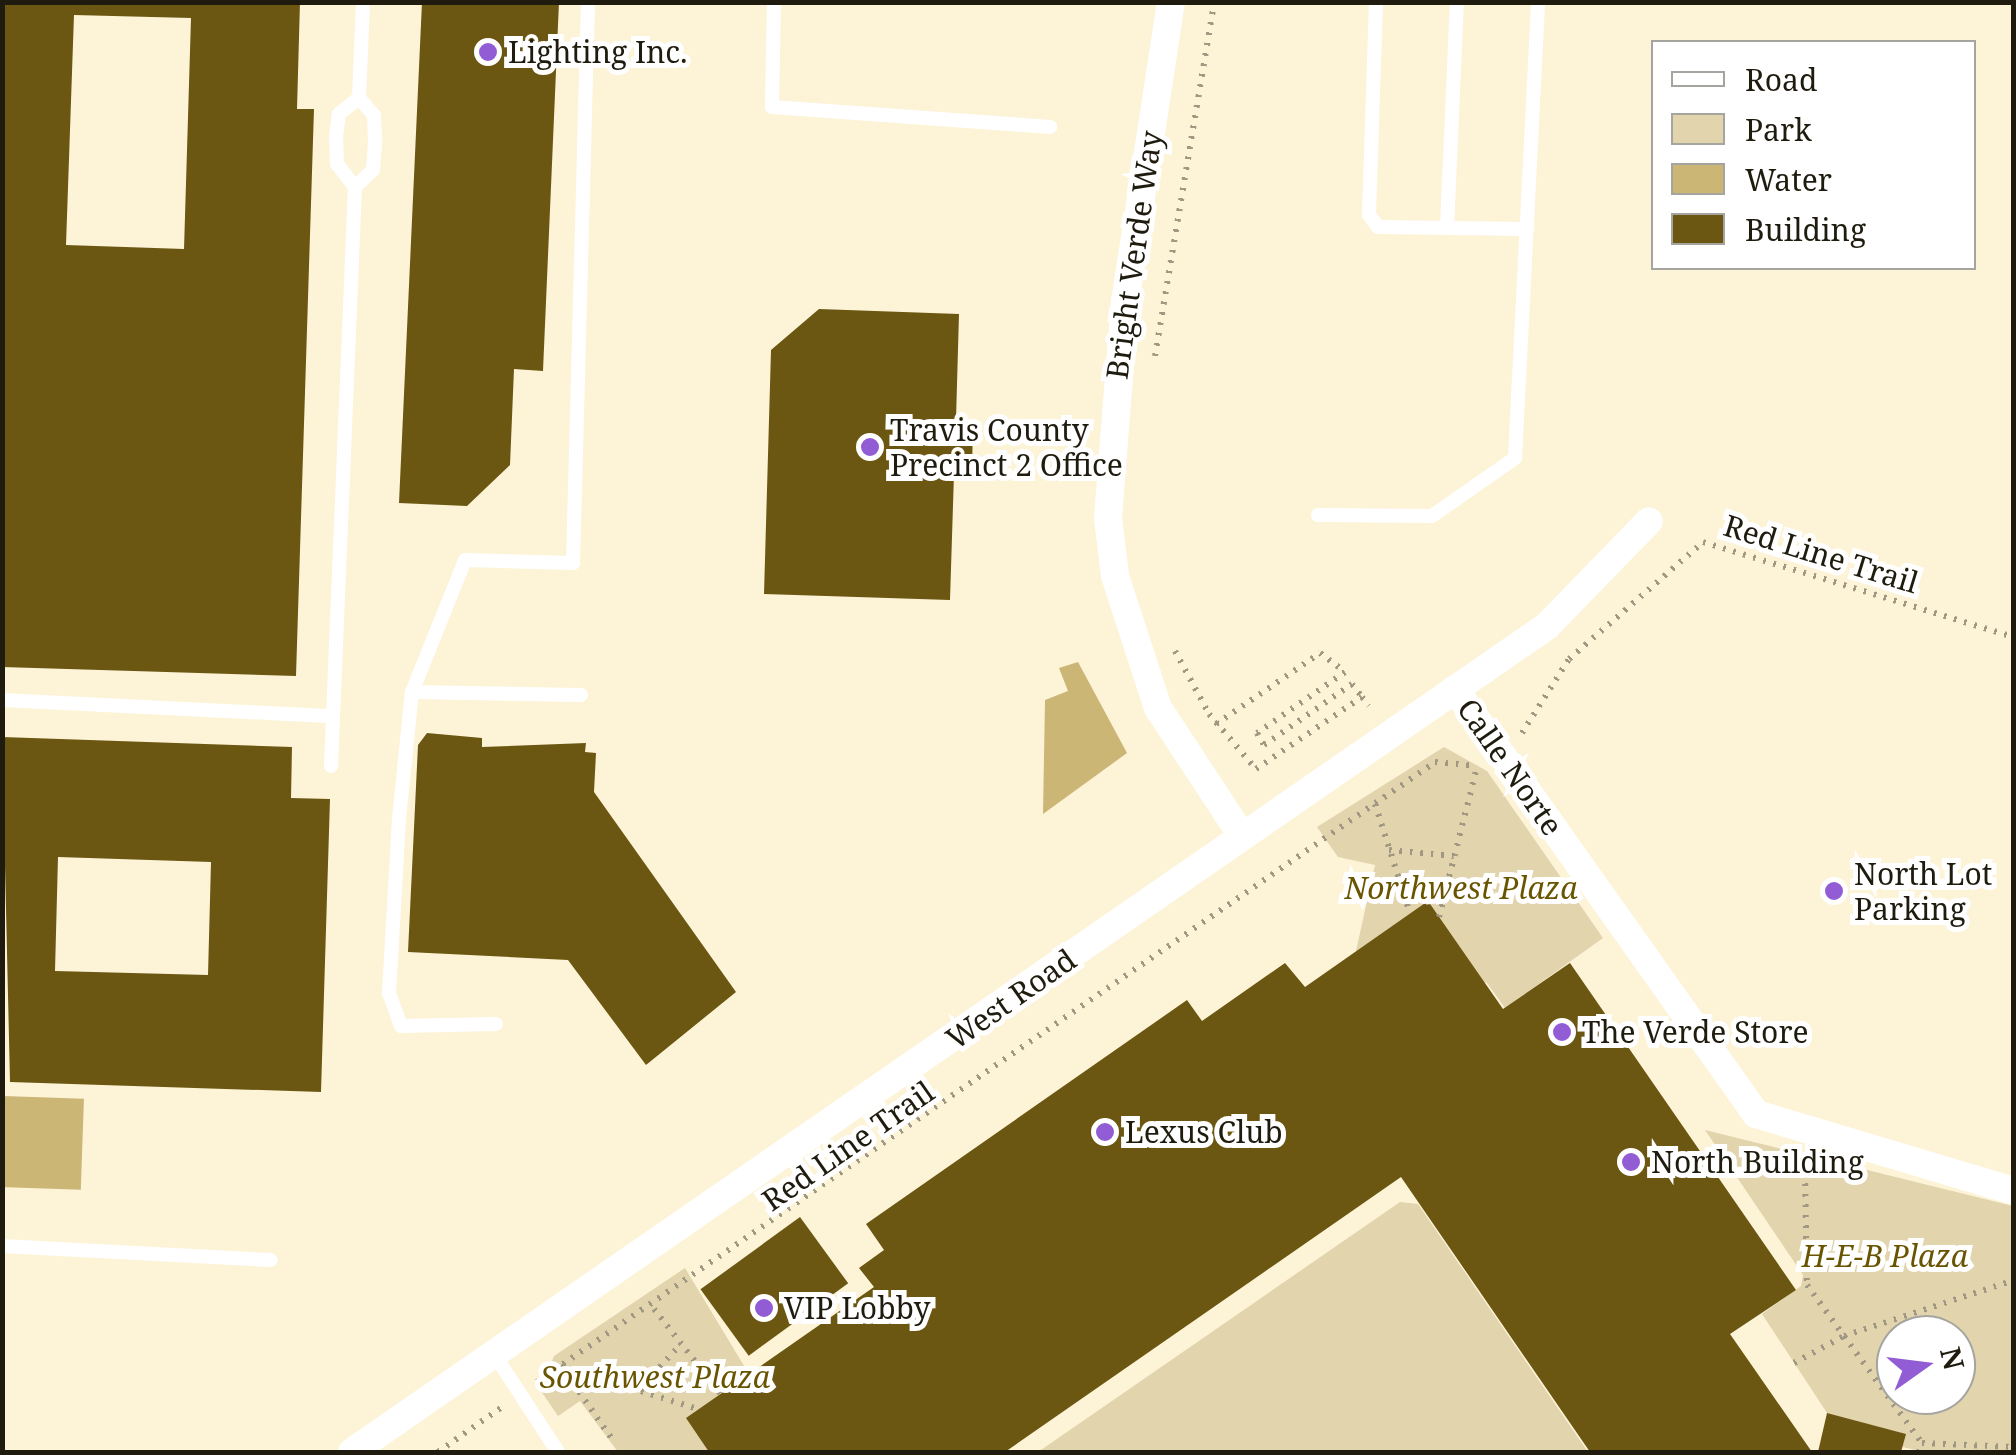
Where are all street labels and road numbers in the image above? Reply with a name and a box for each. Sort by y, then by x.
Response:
street label: Bright Verde Way [1099,129,1169,381]
street label: Red Line Trail [1720,507,1922,601]
street label: Calle Norte [1450,692,1570,842]
street label: West Road [939,941,1083,1057]
street label: Red Line Trail [755,1074,941,1218]

